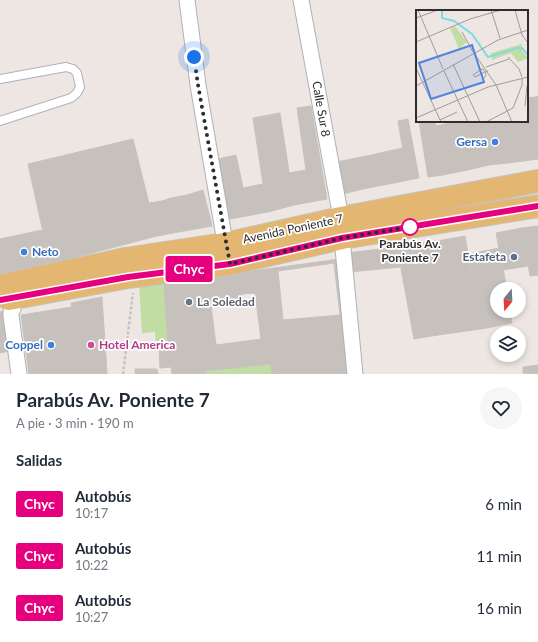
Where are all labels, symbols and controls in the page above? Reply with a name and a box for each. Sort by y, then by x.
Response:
inset map [416,10,528,122]
your location [184,47,204,67]
street label: Calle Sur 8 [309,80,334,138]
place label: Gersa [456,134,487,149]
marker: Gersa [490,137,500,147]
street label: Avenida Poniente 7 [241,211,344,246]
marker: Parabús Av. Poniente 7 [401,218,419,236]
place label: Parabús Av. Poniente 7 [379,236,441,265]
place label: Neto [32,244,59,259]
marker: Neto [19,247,29,257]
place label: Estafeta [462,249,506,264]
marker: Estafeta [509,252,519,262]
line badge: Chyc [161,256,217,282]
text: Chyc [174,260,204,277]
north arrow [490,282,526,318]
map controls [490,282,526,362]
place label: La Soledad [197,294,255,309]
marker: La Soledad [184,297,194,307]
button: layers [490,326,526,362]
place label: Coppel [5,337,43,352]
place label: Hotel America [99,337,175,352]
marker: Coppel [46,340,56,350]
marker: Hotel America [86,340,96,350]
button: heart [480,387,522,429]
text: Parabús Av. Poniente 7 [16,388,210,411]
text: A pie · 3 min · 190 m [16,415,134,431]
text: Salidas [16,451,62,469]
text: Autobús [75,487,131,505]
text: Chyc [24,495,55,512]
text: 6 min [485,495,522,513]
text: 10:17 [75,505,108,521]
text: Autobús [75,539,131,557]
text: Chyc [24,547,55,564]
text: 11 min [476,547,522,565]
text: 10:22 [75,557,108,573]
text: Autobús [75,591,131,609]
text: Chyc [24,599,55,616]
text: 16 min [476,599,522,617]
text: 10:27 [75,609,108,625]

